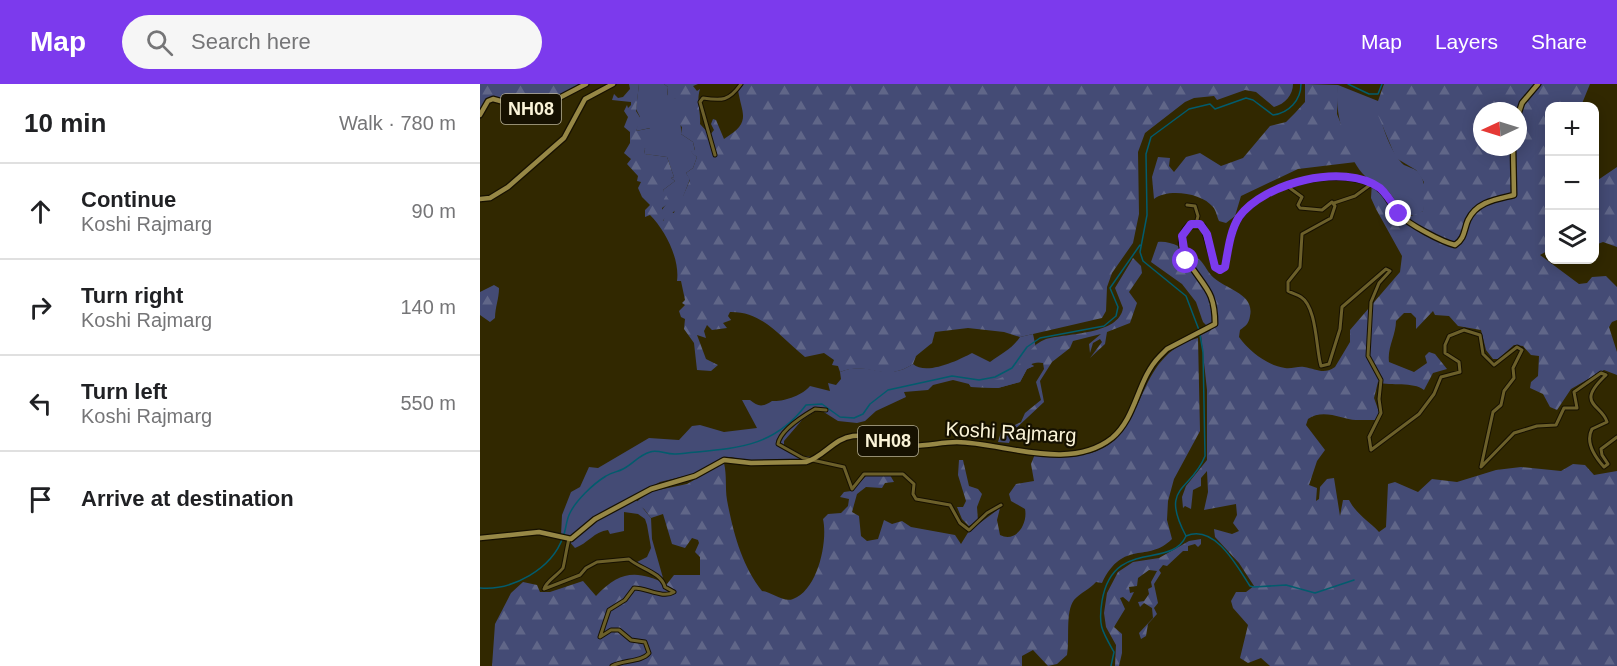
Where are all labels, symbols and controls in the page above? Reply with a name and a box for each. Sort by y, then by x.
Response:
search box [122,15,542,69]
text: Map [30,26,86,57]
icon: search [143,26,176,59]
text: Search here [191,29,311,54]
text: Map [1361,30,1402,53]
text: Layers [1435,30,1498,53]
text: Share [1531,30,1587,53]
road number: NH08 [501,94,561,124]
north arrow [1473,102,1527,156]
map controls [1545,102,1599,264]
button: + [1545,102,1599,156]
text: 10 min [24,108,106,138]
text: Walk · 780 m [339,112,456,134]
button: − [1545,156,1599,210]
text: Continue [81,187,176,212]
icon: ahead [24,195,57,228]
text: 90 m [412,200,456,222]
route end [1385,200,1411,226]
button: layers [1545,210,1599,264]
text: Koshi Rajmarg [81,213,212,235]
route start [1172,247,1198,273]
text: Turn right [81,283,183,308]
icon: right [24,291,57,324]
text: 140 m [400,296,456,318]
text: Koshi Rajmarg [81,309,212,331]
text: Turn left [81,379,167,404]
icon: left [24,387,57,420]
text: 550 m [400,392,456,414]
text: Koshi Rajmarg [81,405,212,427]
street label: Koshi Rajmarg [945,418,1077,446]
road number: NH08 [858,426,918,456]
icon: arrive [24,483,57,516]
text: Arrive at destination [81,486,294,511]

